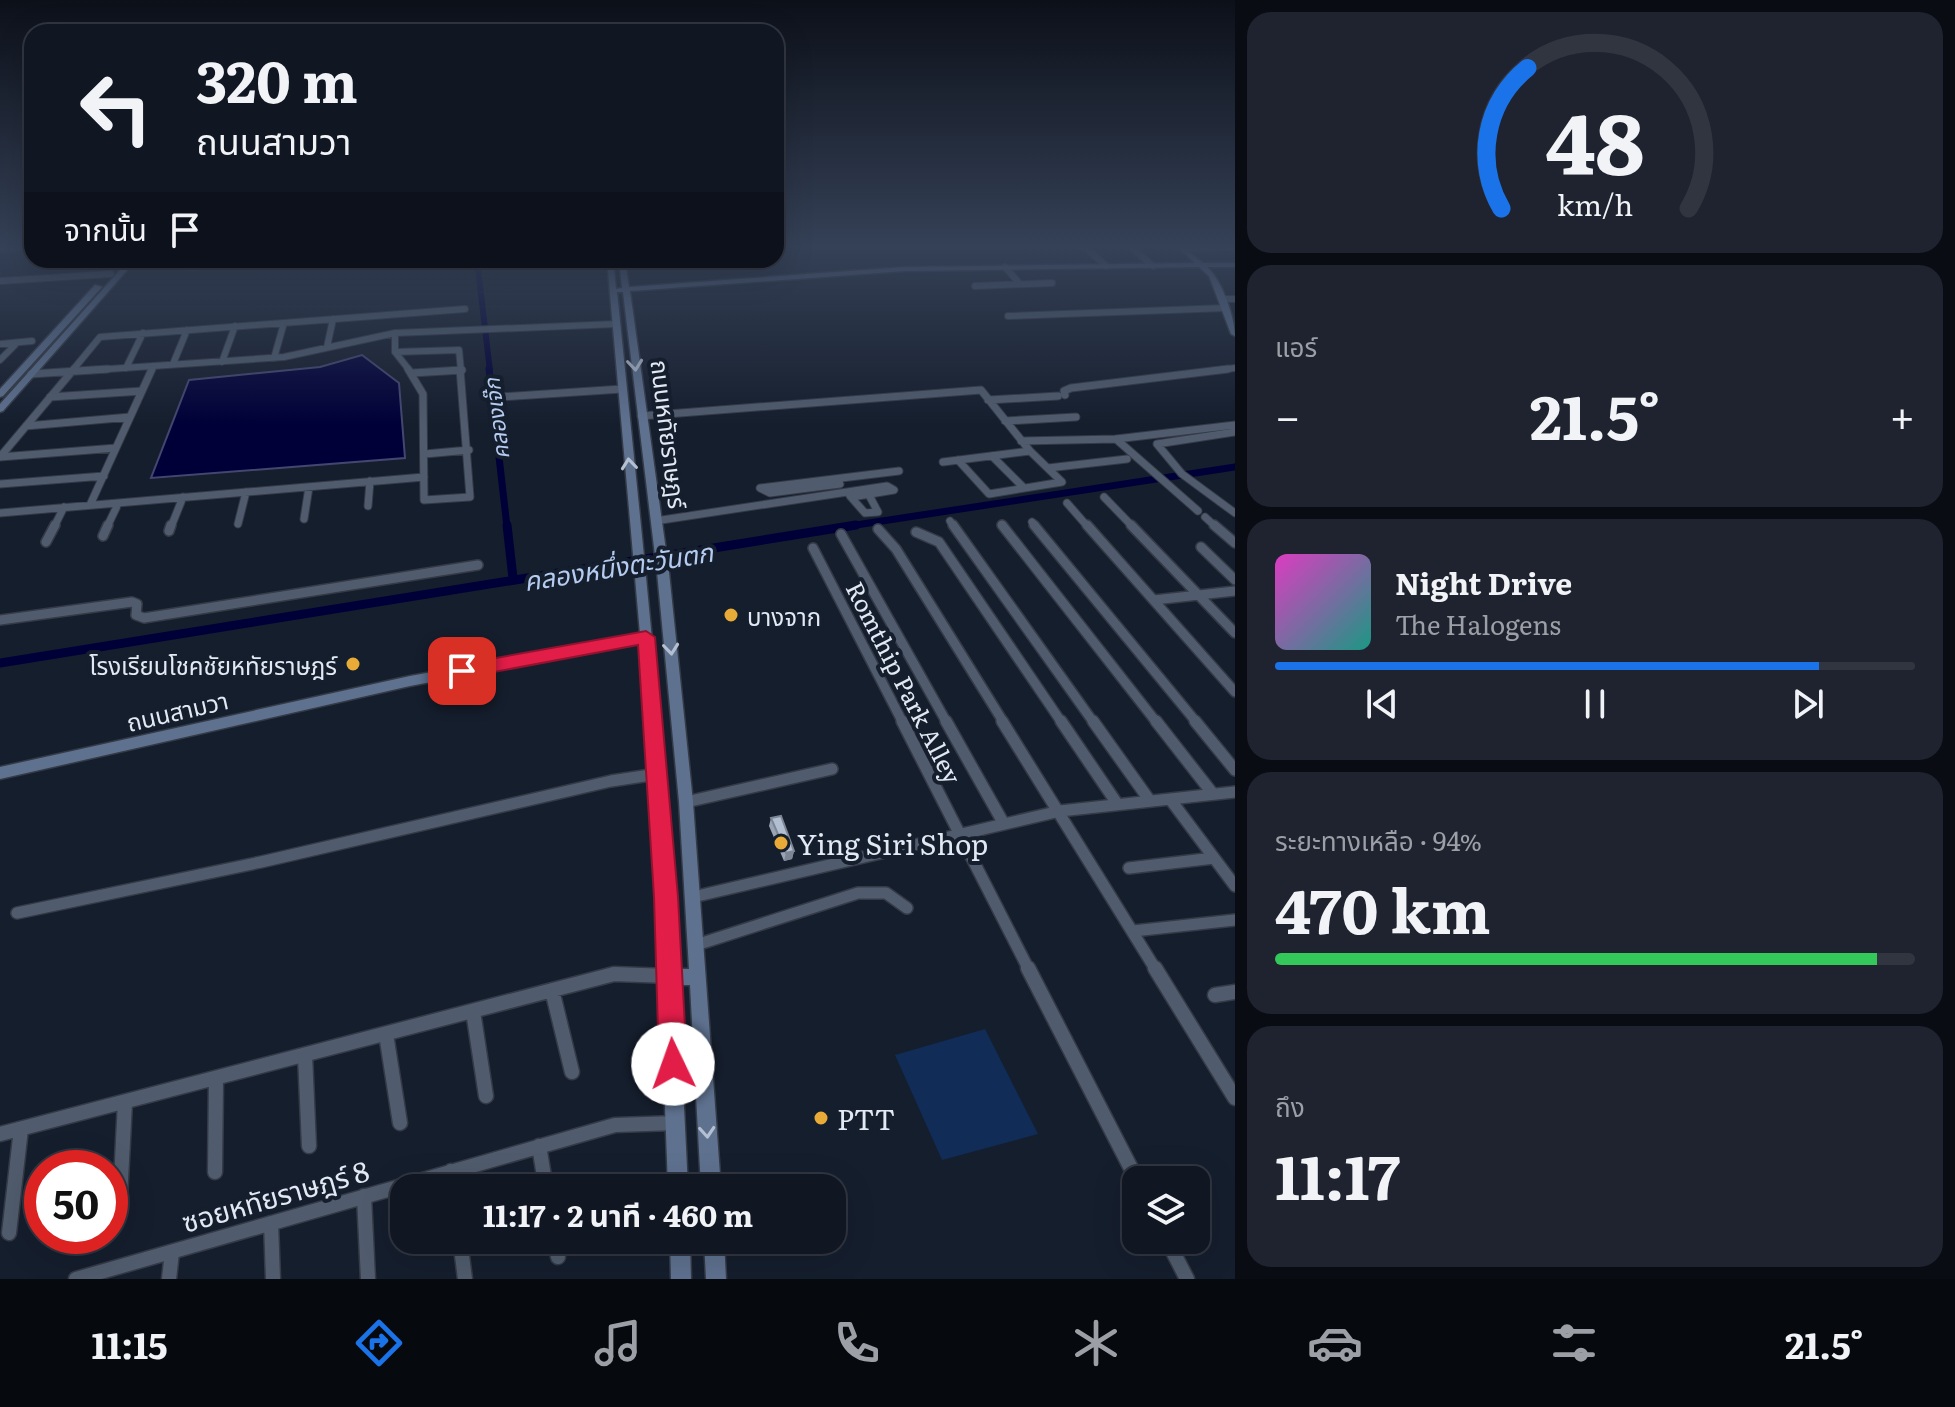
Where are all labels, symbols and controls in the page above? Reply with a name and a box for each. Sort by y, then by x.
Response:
text: 320 m [196,37,358,120]
icon: left [64,56,168,160]
text: 48 [1545,76,1645,200]
text: ถนนสามวา [196,113,351,166]
text: km/h [1557,182,1633,225]
text: จากนั้น [64,206,147,250]
icon: arrive [163,208,207,252]
text: แอร์ [1275,326,1317,365]
street label: ถนนหทัยราษฎร์ [643,358,697,512]
one-way arrow [627,359,644,372]
text: 21.5° [1530,369,1660,458]
water label: คลองเจ๊ก [474,376,516,461]
text: − [1275,381,1301,447]
text: + [1889,381,1915,447]
one-way arrow [621,457,638,470]
water label: คลองหนึ่งตะวันตก [521,531,717,599]
text: Night Drive [1395,560,1572,604]
street label: Romthip Park Alley [839,575,971,789]
place label: บางจาก [747,598,821,633]
text: The Halogens [1395,604,1561,643]
marker: บางจาก [722,606,740,624]
pin [428,637,496,705]
one-way arrow [662,643,679,656]
place label: โรงเรียนโชคชัยหทัยราษฎร์ [89,647,338,682]
icon: arrive [440,649,484,693]
marker: โรงเรียนโชคชัยหทัยราษฎร์ [344,655,362,673]
street label: ถนนสามวา [123,681,231,739]
icon: previous [1360,682,1404,726]
icon: pause [1573,682,1617,726]
icon: next [1786,682,1830,726]
text: ระยะทางเหลือ · 94% [1275,820,1482,859]
place label: Ying Siri Shop [797,822,988,864]
marker: Ying Siri Shop [772,834,790,852]
text: 470 km [1275,863,1490,952]
position arrow [631,1022,715,1106]
text: ถึง [1275,1086,1305,1125]
place label: PTT [837,1097,895,1139]
marker: PTT [812,1109,830,1127]
one-way arrow [698,1126,715,1139]
text: 11:17 [1275,1129,1400,1218]
street label: ซอยหทัยราษฎร์ 8 [176,1148,374,1242]
speed limit sign: 50 [24,1150,128,1254]
map controls [1122,1166,1210,1254]
button: layers [1122,1166,1210,1254]
text: 11:17 · 2 นาที · 460 m [483,1192,753,1236]
icon: directions [351,1315,407,1371]
icon: music [590,1315,646,1371]
icon: phone [829,1315,885,1371]
icon: climate [1068,1315,1124,1371]
icon: car [1307,1315,1363,1371]
icon: filters [1546,1315,1602,1371]
text: 11:15 [92,1317,168,1370]
text: 21.5° [1785,1317,1863,1370]

